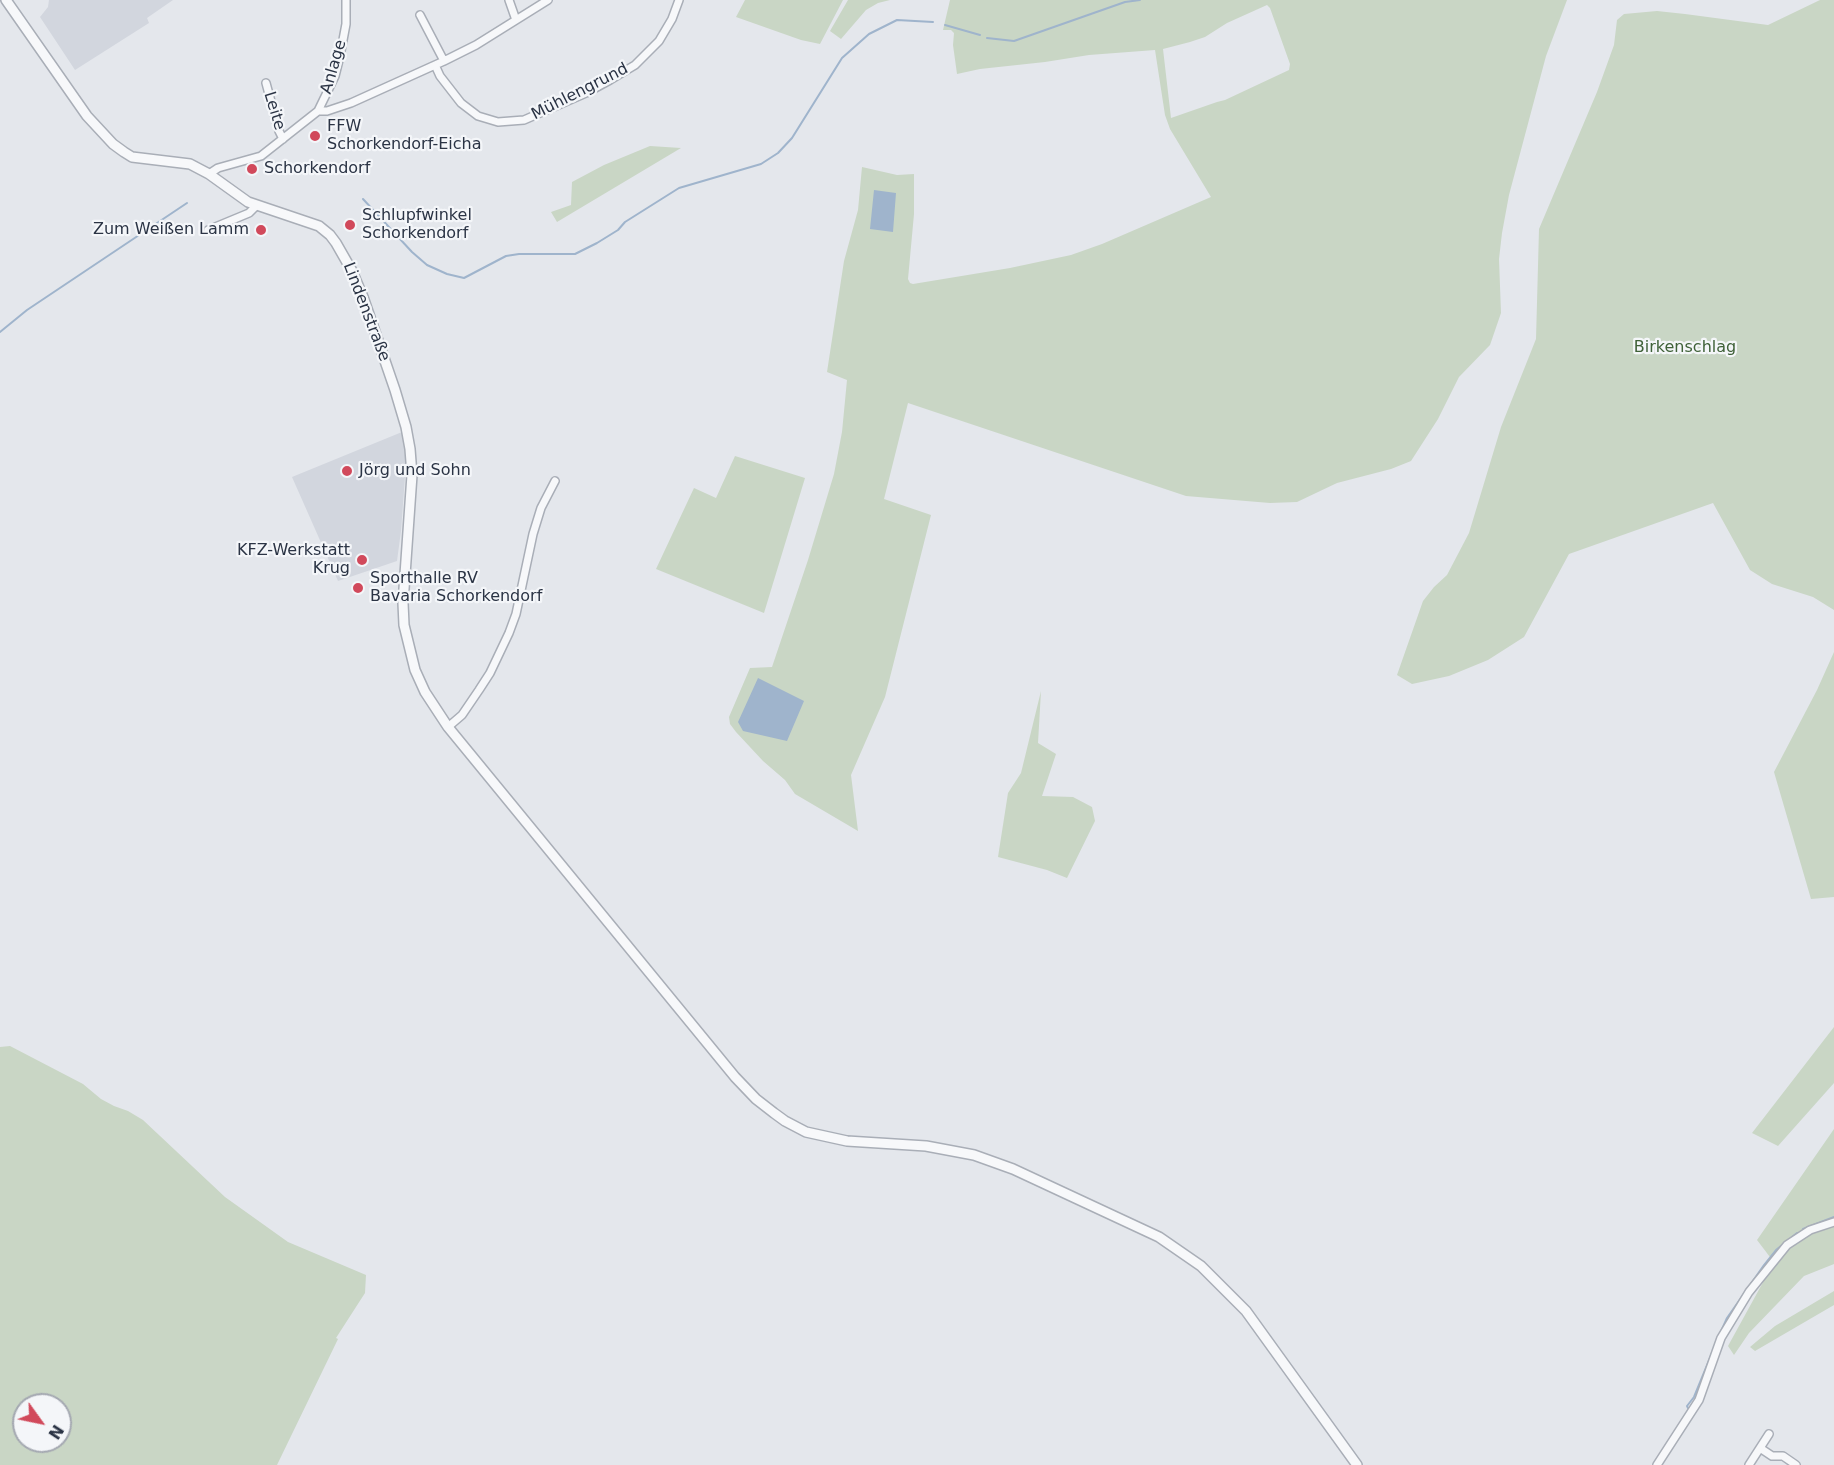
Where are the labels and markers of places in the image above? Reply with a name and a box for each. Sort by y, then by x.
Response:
place label: FFW Schorkendorf-Eicha [327,117,481,155]
marker: FFW Schorkendorf-Eicha [308,129,322,143]
place label: Schorkendorf [264,159,370,179]
marker: Schorkendorf [245,162,259,176]
place label: Schlupfwinkel Schorkendorf [362,206,472,244]
marker: Schlupfwinkel Schorkendorf [343,218,357,232]
place label: Zum Weißen Lamm [93,220,249,240]
marker: Zum Weißen Lamm [254,223,268,237]
place label: Jörg und Sohn [359,461,471,481]
marker: Jörg und Sohn [340,464,354,478]
place label: KFZ-Werkstatt Krug [237,541,350,579]
marker: KFZ-Werkstatt Krug [355,553,369,567]
place label: Sporthalle RV Bavaria Schorkendorf [370,569,542,607]
marker: Sporthalle RV Bavaria Schorkendorf [351,581,365,595]

